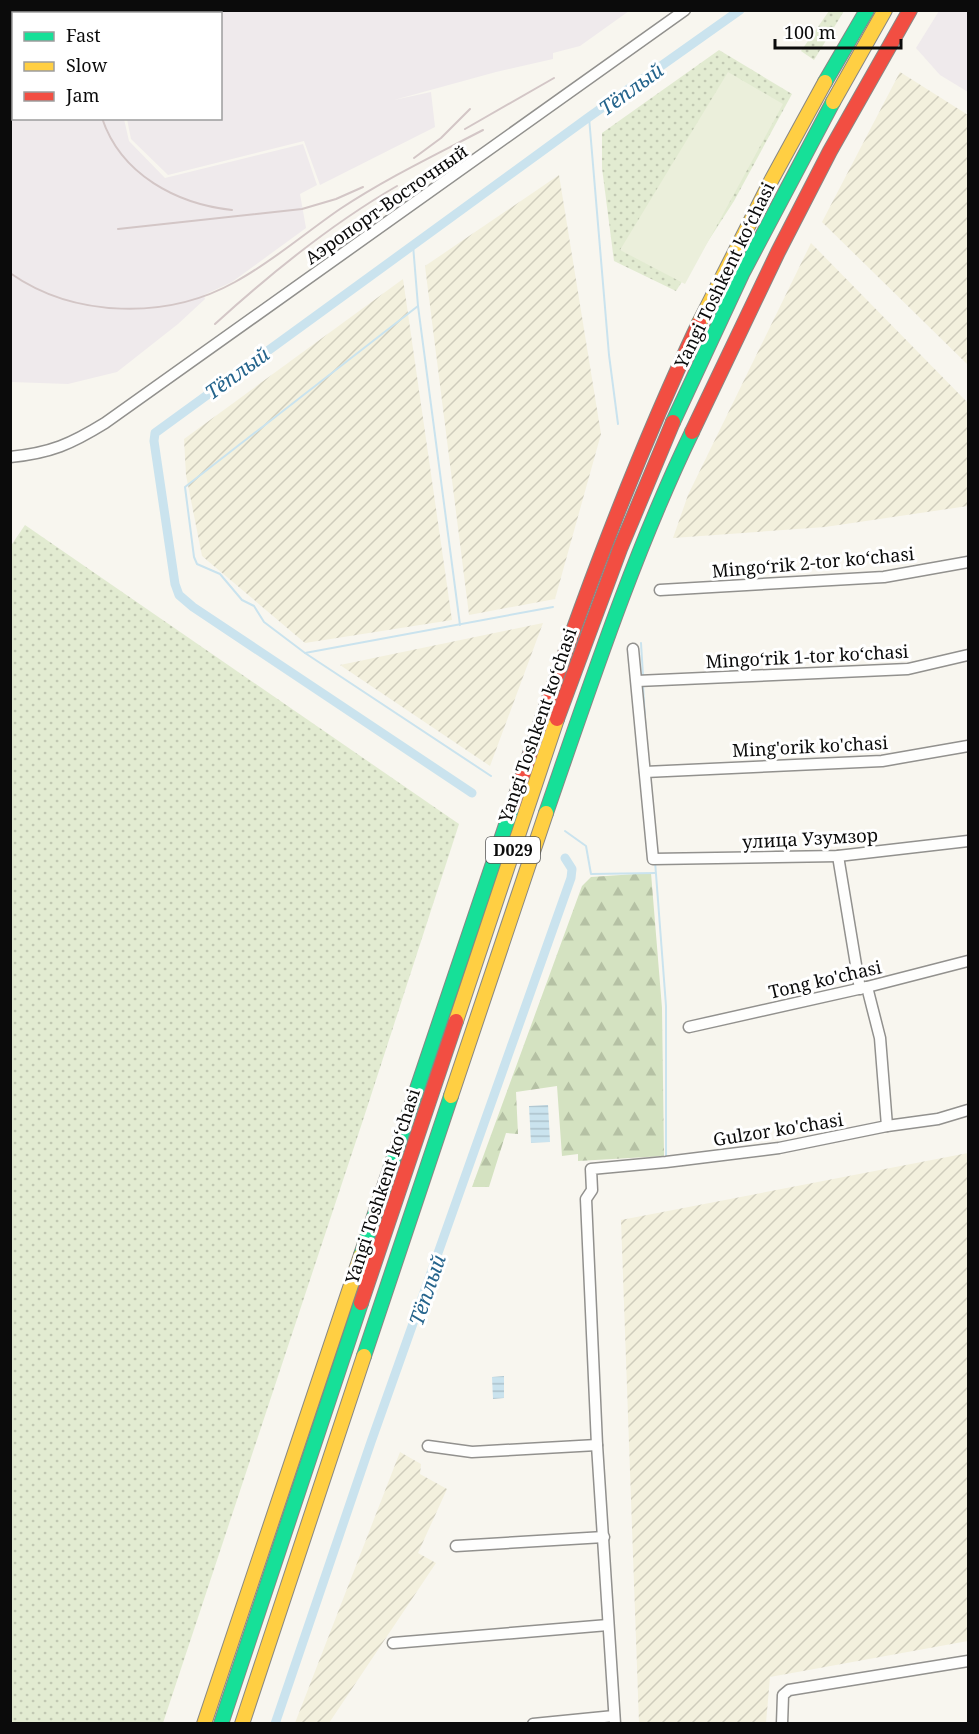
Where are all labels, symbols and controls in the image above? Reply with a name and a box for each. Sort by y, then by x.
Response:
legend [12,12,222,120]
scale bar [775,12,901,50]
text: 100 m [784,20,836,44]
text: Fast [66,23,101,47]
text: Slow [66,53,108,77]
water label: Тёплый [593,56,669,121]
text: Jam [65,83,100,107]
street label: Аэропорт-Восточный [300,139,472,269]
street label: Yangi Toshkent ko‘chasi [668,178,780,373]
water label: Тёплый [199,340,275,405]
street label: Mingo‘rik 2-tor ko‘chasi [711,541,915,583]
street label: Yangi Toshkent ko‘chasi [492,624,582,826]
street label: Mingo‘rik 1-tor ko‘chasi [705,639,909,673]
street label: Ming'orik ko'chasi [732,730,889,762]
street label: улица Узумзор [741,822,879,854]
road number: D029 [486,837,540,863]
street label: Tong ko'chasi [766,954,884,1004]
street label: Yangi Toshkent ko‘chasi [339,1085,425,1288]
street label: Gulzor ko'chasi [711,1107,845,1151]
water label: Тёплый [402,1251,452,1329]

